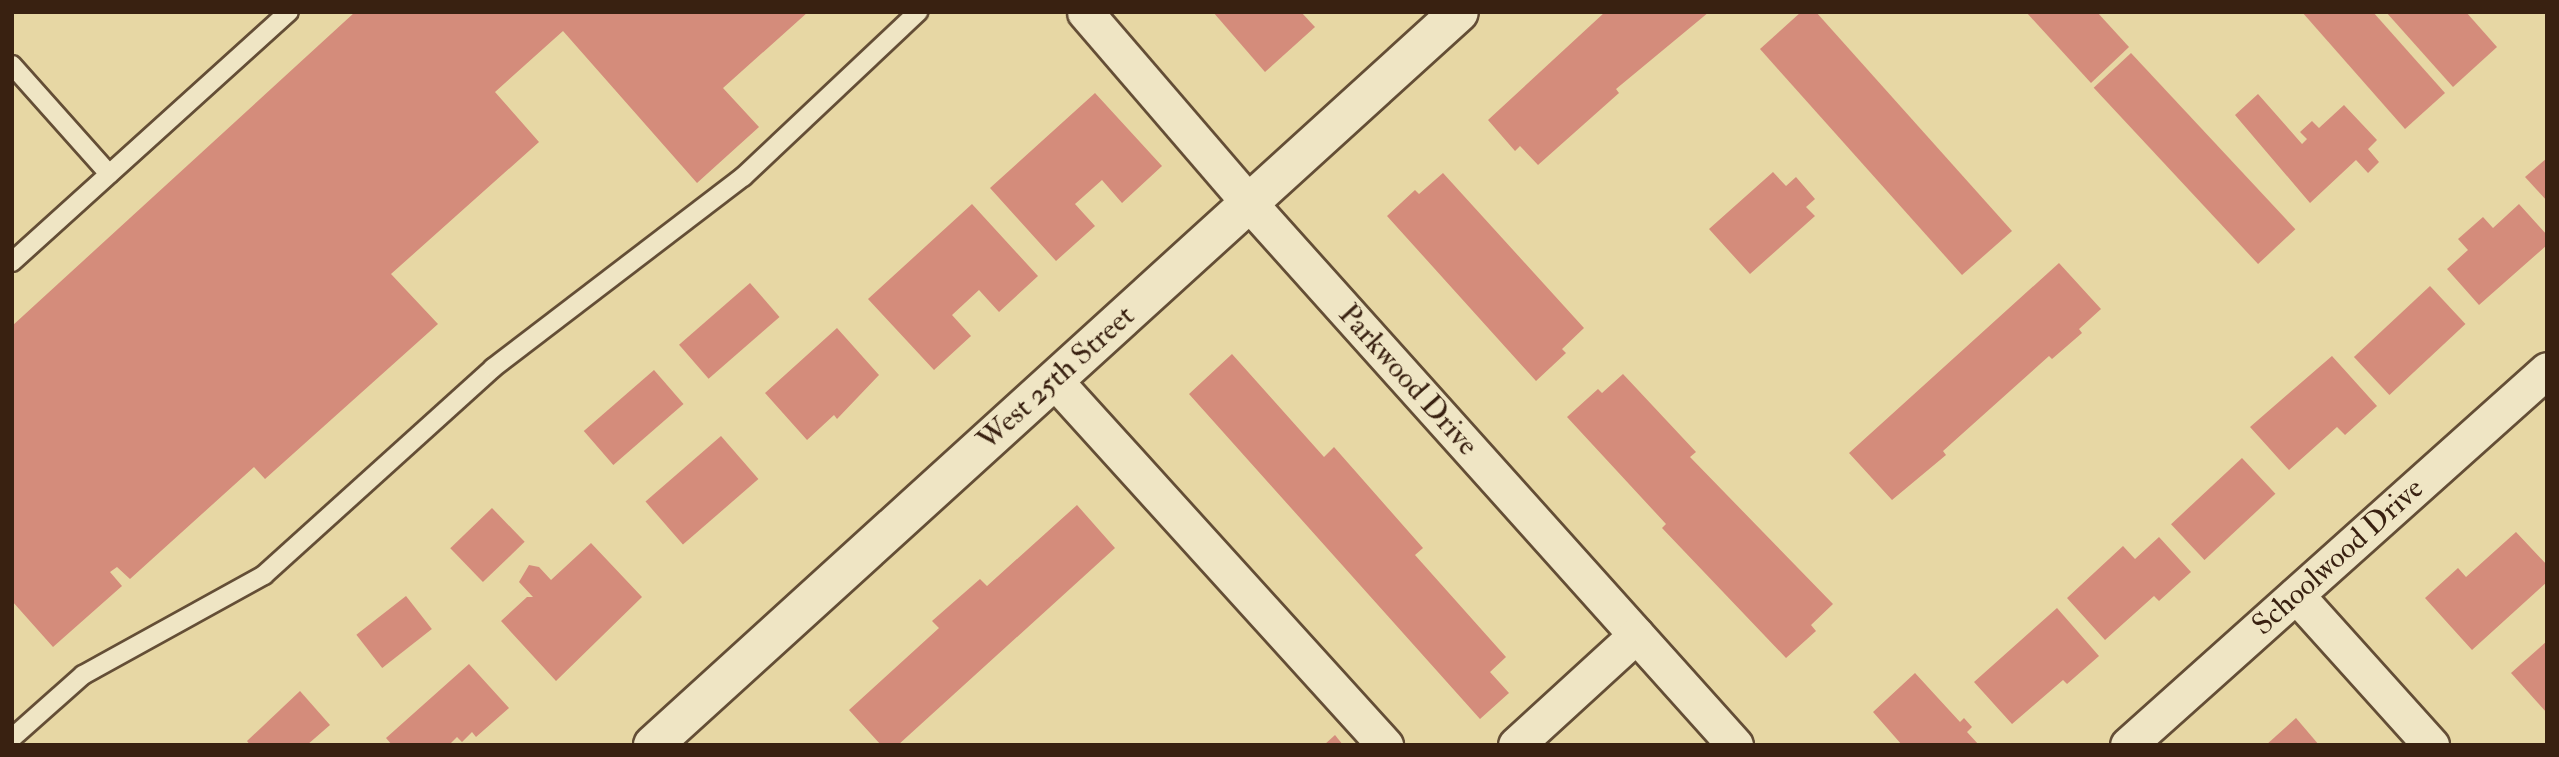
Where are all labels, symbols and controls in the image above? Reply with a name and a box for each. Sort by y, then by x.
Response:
street label: Parkwood Drive [1331,297,1485,463]
street label: West 25th Street [970,298,1142,458]
street label: Schoolwood Drive [2245,471,2431,643]

